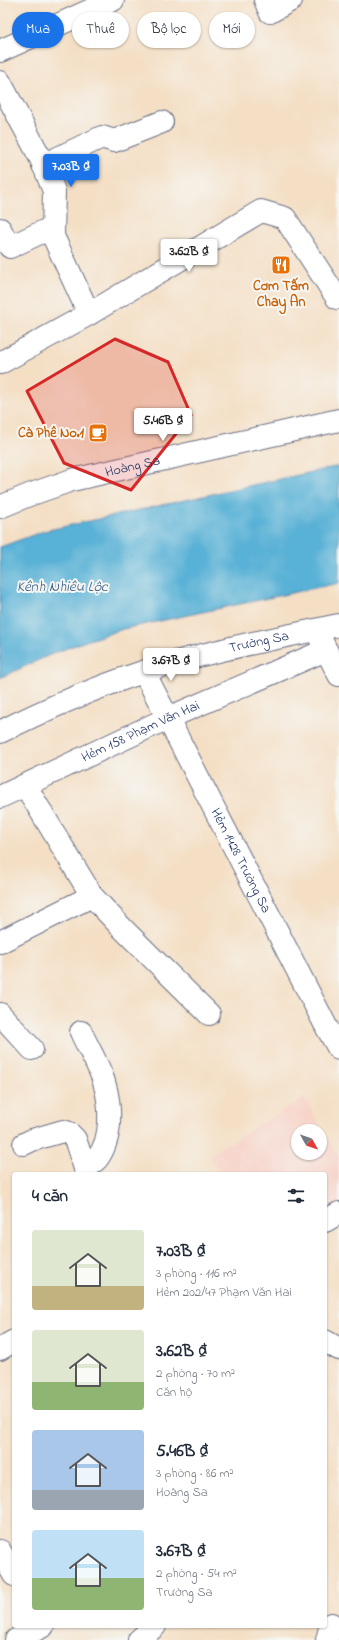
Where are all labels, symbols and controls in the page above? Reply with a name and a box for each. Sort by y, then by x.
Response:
chip: Mua [12,12,64,48]
chip: Thuê [72,12,129,48]
chip: Bộ lọc [137,12,201,48]
chip: Mới [209,12,255,48]
pin: 7.03B ₫ [34,154,108,188]
text: 7.03B ₫ [52,157,90,176]
pin: 3.62B ₫ [152,239,226,273]
text: 3.62B ₫ [169,242,209,261]
restaurant icon: Cơm Tấm Chay An [270,254,292,276]
place label: Cơm Tấm Chay An [253,276,309,315]
pin: 5.46B ₫ [126,408,200,442]
text: 5.46B ₫ [143,411,183,430]
cafe icon: Cà Phê No.1 [87,422,109,444]
place label: Cà Phê No.1 [18,423,85,444]
street label: Hoàng Sa [103,450,162,483]
water label: Kênh Nhiêu Lộc [17,576,109,598]
street label: Trường Sa [227,625,291,659]
pin: 3.67B ₫ [134,648,208,682]
text: 3.67B ₫ [152,651,190,670]
street label: Hẻm 158 Phạm Văn Hai [78,695,203,768]
street label: Hẻm 1428 Trường Sa [205,804,277,917]
north arrow [291,1124,327,1160]
map controls [291,1124,327,1160]
text: 4 căn [32,1184,68,1209]
icon: filters [285,1185,307,1207]
text: 7.03B ₫ [156,1239,205,1264]
icon: home [64,1246,112,1294]
text: 3 phòng · 116 m² [156,1264,237,1283]
text: Hẻm 202/47 Phạm Văn Hai [156,1283,292,1302]
text: 3.62B ₫ [156,1339,207,1364]
icon: home [64,1346,112,1394]
text: 2 phòng · 70 m² [156,1364,235,1383]
text: Căn hộ [156,1383,192,1402]
text: 5.46B ₫ [156,1439,208,1464]
icon: home [64,1446,112,1494]
text: 3 phòng · 86 m² [156,1464,234,1483]
text: Hoàng Sa [156,1483,208,1502]
text: 3.67B ₫ [156,1539,206,1564]
icon: home [64,1546,112,1594]
text: 2 phòng · 54 m² [156,1564,237,1583]
text: Trường Sa [156,1583,213,1602]

